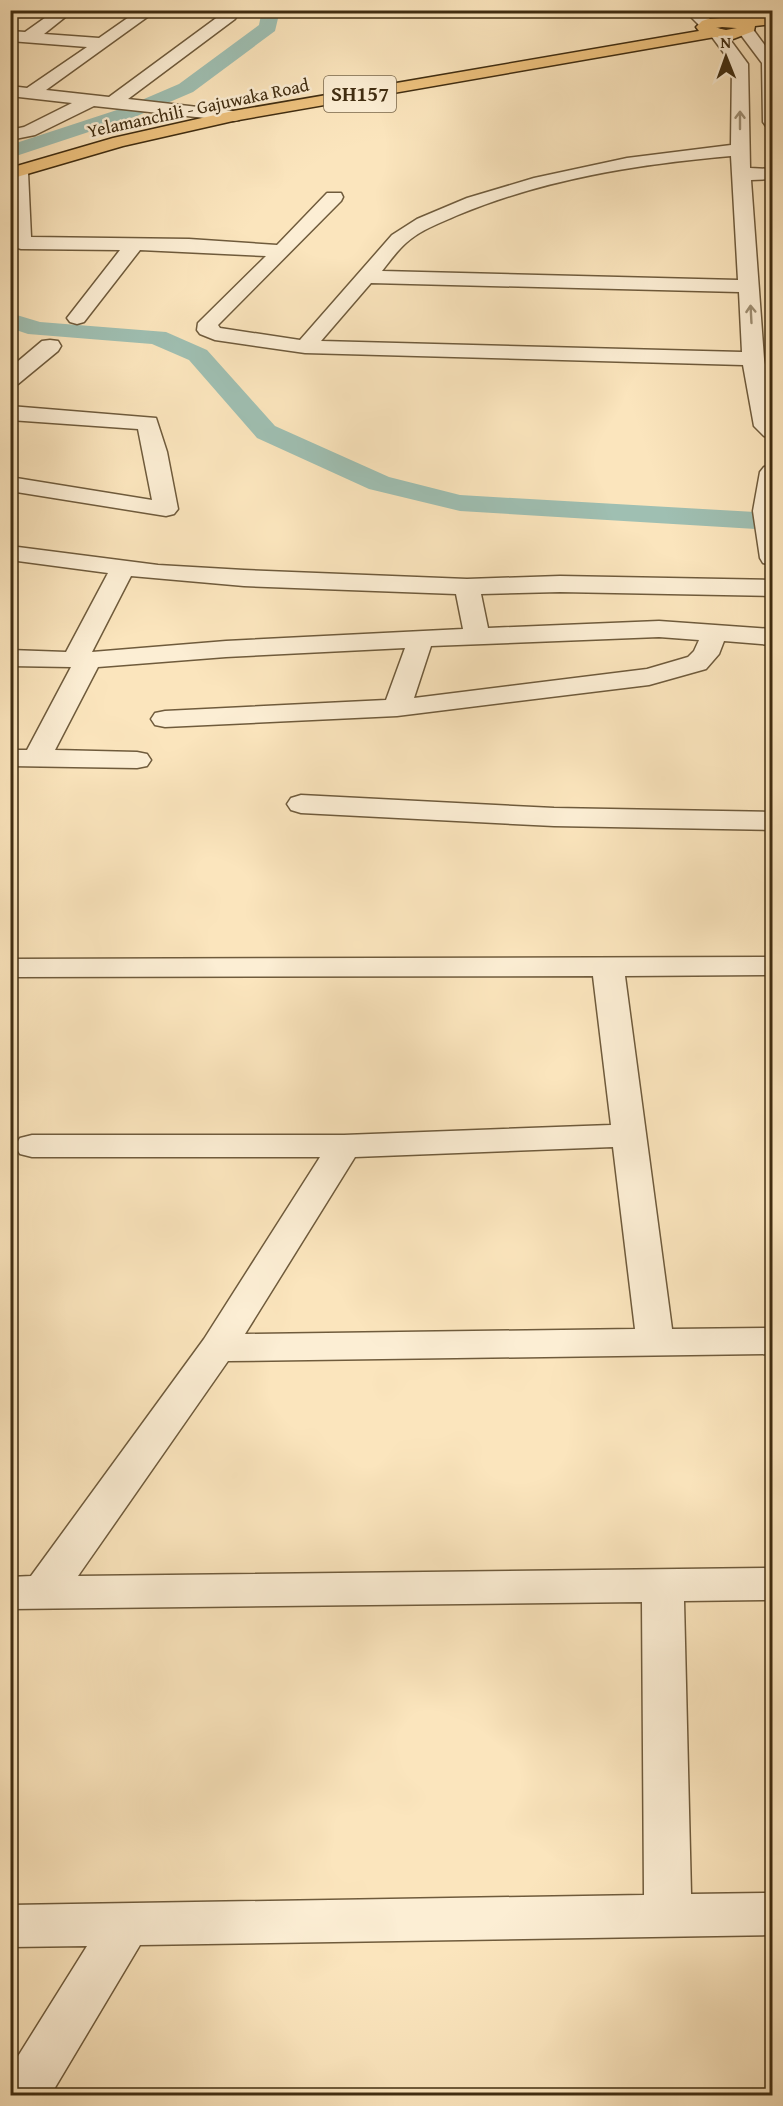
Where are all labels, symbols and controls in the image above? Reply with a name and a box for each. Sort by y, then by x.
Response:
north arrow [696,27,756,87]
text: N [720,30,732,54]
street label: Yelamanchili - Gajuwaka Road [84,71,312,144]
road number: SH157 [324,76,396,112]
one-way arrow [734,110,746,130]
one-way arrow [745,305,756,325]

